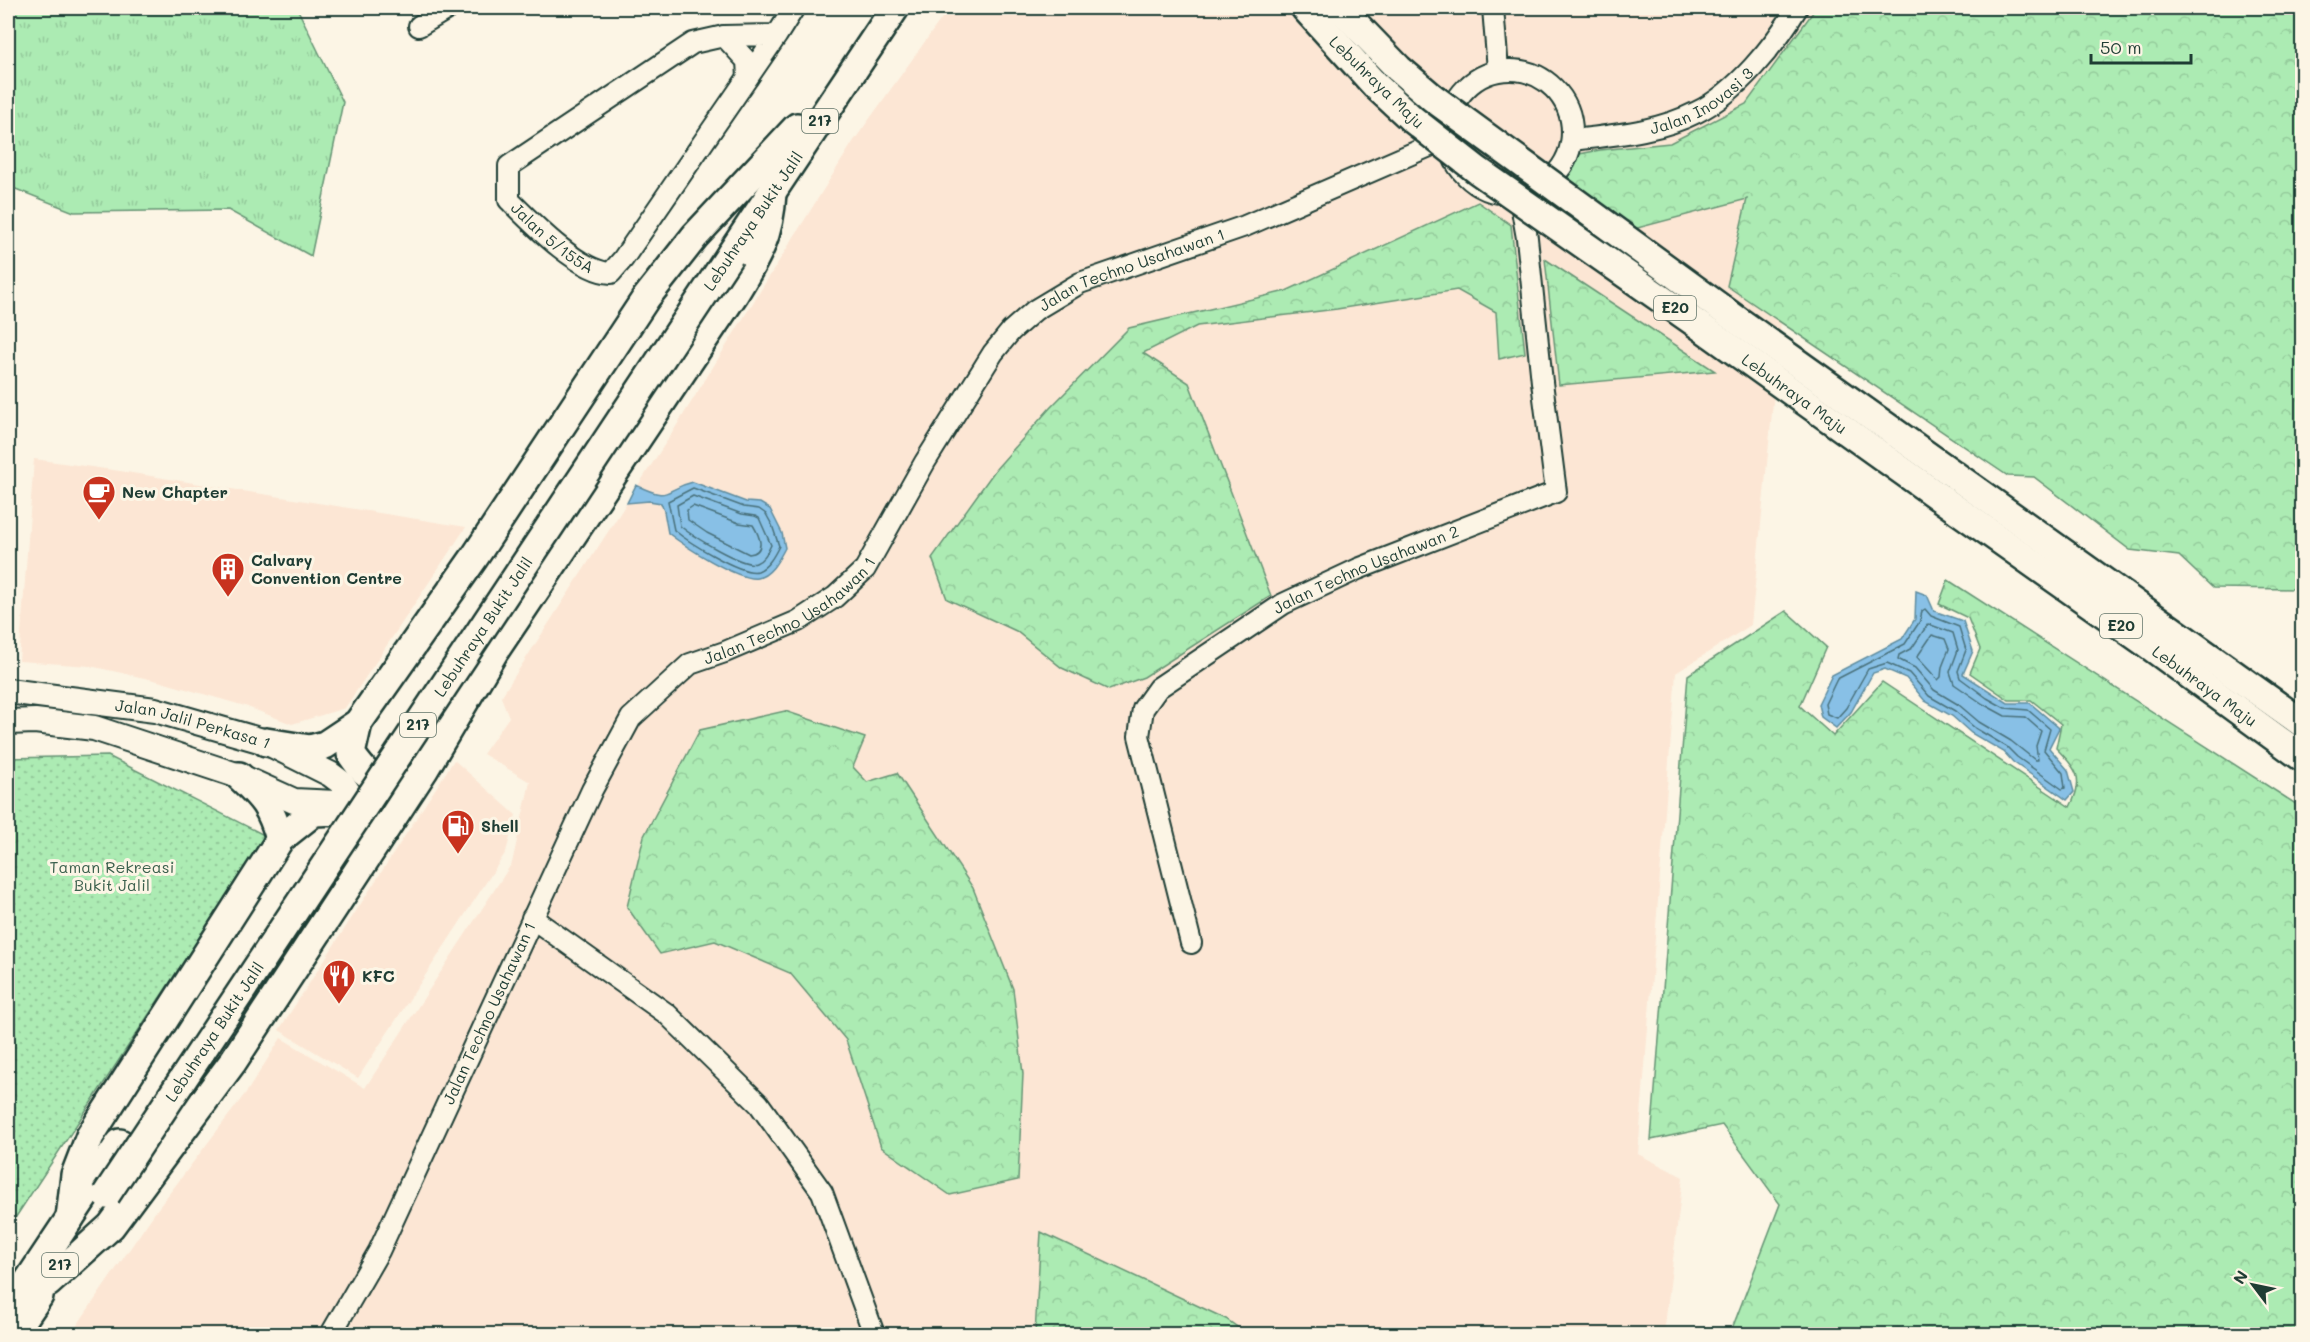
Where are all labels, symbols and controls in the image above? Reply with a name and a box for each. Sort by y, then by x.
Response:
scale bar [2091,27,2192,65]
street label: Lebuhraya Maju [1325,31,1429,132]
text: 50 m [2100,35,2142,59]
street label: Jalan Inovasi 3 [1648,63,1757,138]
road number: 217 [802,109,838,133]
street label: Lebuhraya Bukit Jalil [698,147,807,294]
street label: Jalan 5/155A [507,197,598,277]
street label: Jalan Techno Usahawan 1 [1035,223,1227,315]
road number: E20 [1654,296,1696,320]
street label: Lebuhraya Maju [1738,348,1852,438]
cafe icon: New Chapter [81,474,117,521]
place label: New Chapter [122,481,228,502]
street label: Jalan Techno Usahawan 2 [1268,520,1462,618]
place label: Calvary Convention Centre [251,549,402,588]
building icon: Calvary Convention Centre [210,551,246,598]
street label: Lebuhraya Bukit Jalil [429,552,537,701]
street label: Jalan Techno Usahawan 1 [701,553,880,669]
road number: E20 [2100,614,2142,638]
street label: Lebuhraya Maju [2148,640,2262,731]
street label: Jalan Jalil Perkasa 1 [114,694,275,753]
road number: 217 [400,713,436,737]
fuel station icon: Shell [440,808,476,855]
place label: Shell [481,815,519,836]
park label: Taman Rekreasi Bukit Jalil [50,856,174,895]
street label: Jalan Techno Usahawan 1 [437,918,540,1107]
street label: Lebuhraya Bukit Jalil [160,957,268,1105]
restaurant icon: KFC [321,958,357,1005]
place label: KFC [362,965,395,986]
road number: 217 [42,1253,78,1277]
north arrow [2223,1255,2283,1315]
text: N [2228,1266,2252,1288]

